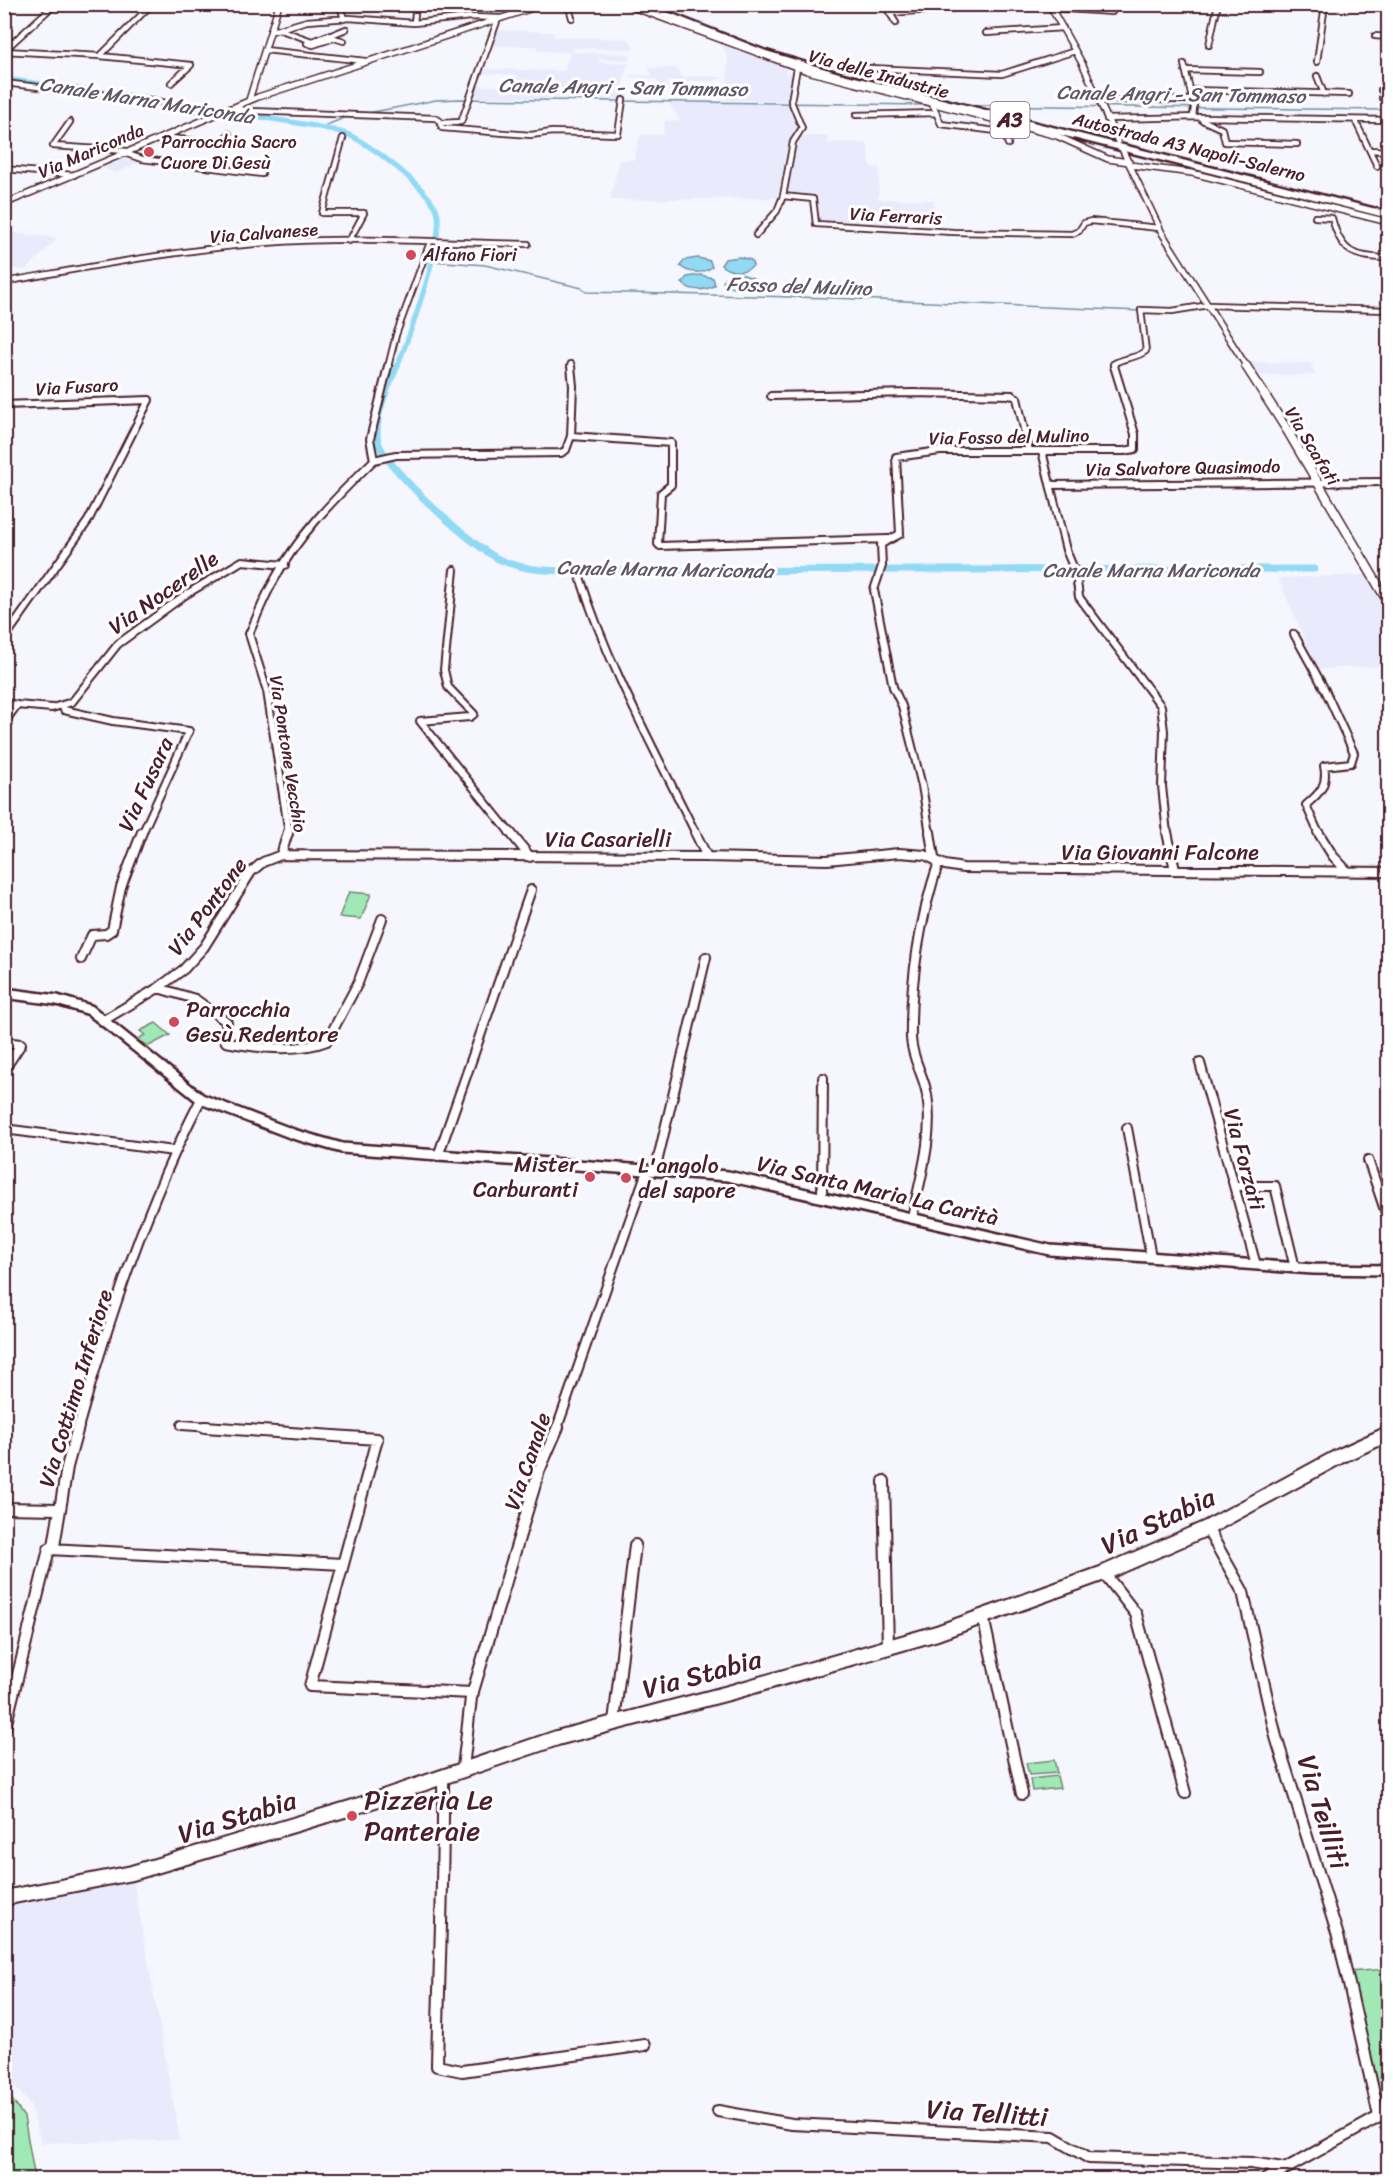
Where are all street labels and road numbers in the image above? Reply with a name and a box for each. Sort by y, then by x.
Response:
street label: Via delle Industrie [805,40,953,108]
road number: A3 [990,102,1030,138]
street label: Autostrada A3 Napoli-Salerno [1068,102,1309,191]
street label: Via Mariconda [33,114,149,188]
street label: Via Ferraris [849,198,944,234]
street label: Via Calvanese [209,213,319,253]
street label: Via Fusaro [35,369,119,405]
street label: Via Scafati [1276,400,1349,493]
street label: Via Fosso del Mulino [929,420,1089,454]
street label: Via Salvatore Quasimodo [1085,450,1281,486]
street label: Via Nocerelle [100,539,227,645]
street label: Via Pontone Vecchio [260,673,316,835]
street label: Via Fusara [106,729,185,838]
street label: Via Casarielli [545,820,672,859]
street label: Via Giovanni Falcone [1061,833,1259,872]
street label: Via Pontone [157,848,258,964]
street label: Via Forzati [1212,1104,1277,1215]
street label: Via Santa Maria La Carità [753,1144,1003,1237]
street label: Via Cottimo Inferiore [27,1284,124,1492]
street label: Via Canale [493,1407,562,1515]
street label: Via Stabia [1093,1473,1224,1568]
street label: Via Stabia [637,1635,767,1713]
street label: Via Teilliti [1283,1749,1363,1876]
street label: Via Stabia [172,1776,303,1858]
street label: Via Tellitti [925,2085,1051,2141]

